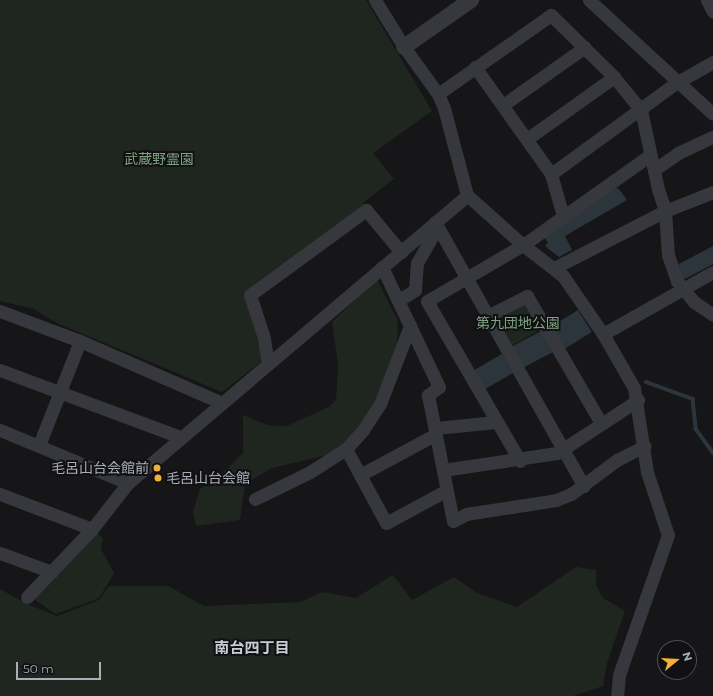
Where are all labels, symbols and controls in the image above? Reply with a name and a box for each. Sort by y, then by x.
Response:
park label: 武蔵野霊園 [124,151,194,167]
park label: 第九団地公園 [476,315,560,331]
place label: 毛呂山台会館前 [51,460,149,476]
marker: 毛呂山台会館前 [152,463,162,473]
place label: 毛呂山台会館 [166,470,250,486]
marker: 毛呂山台会館 [153,473,163,483]
district label: 南台四丁目 [215,639,289,657]
north arrow [657,640,697,680]
text: N [679,650,695,663]
scale bar [18,654,103,680]
text: 50 m [23,661,54,676]

